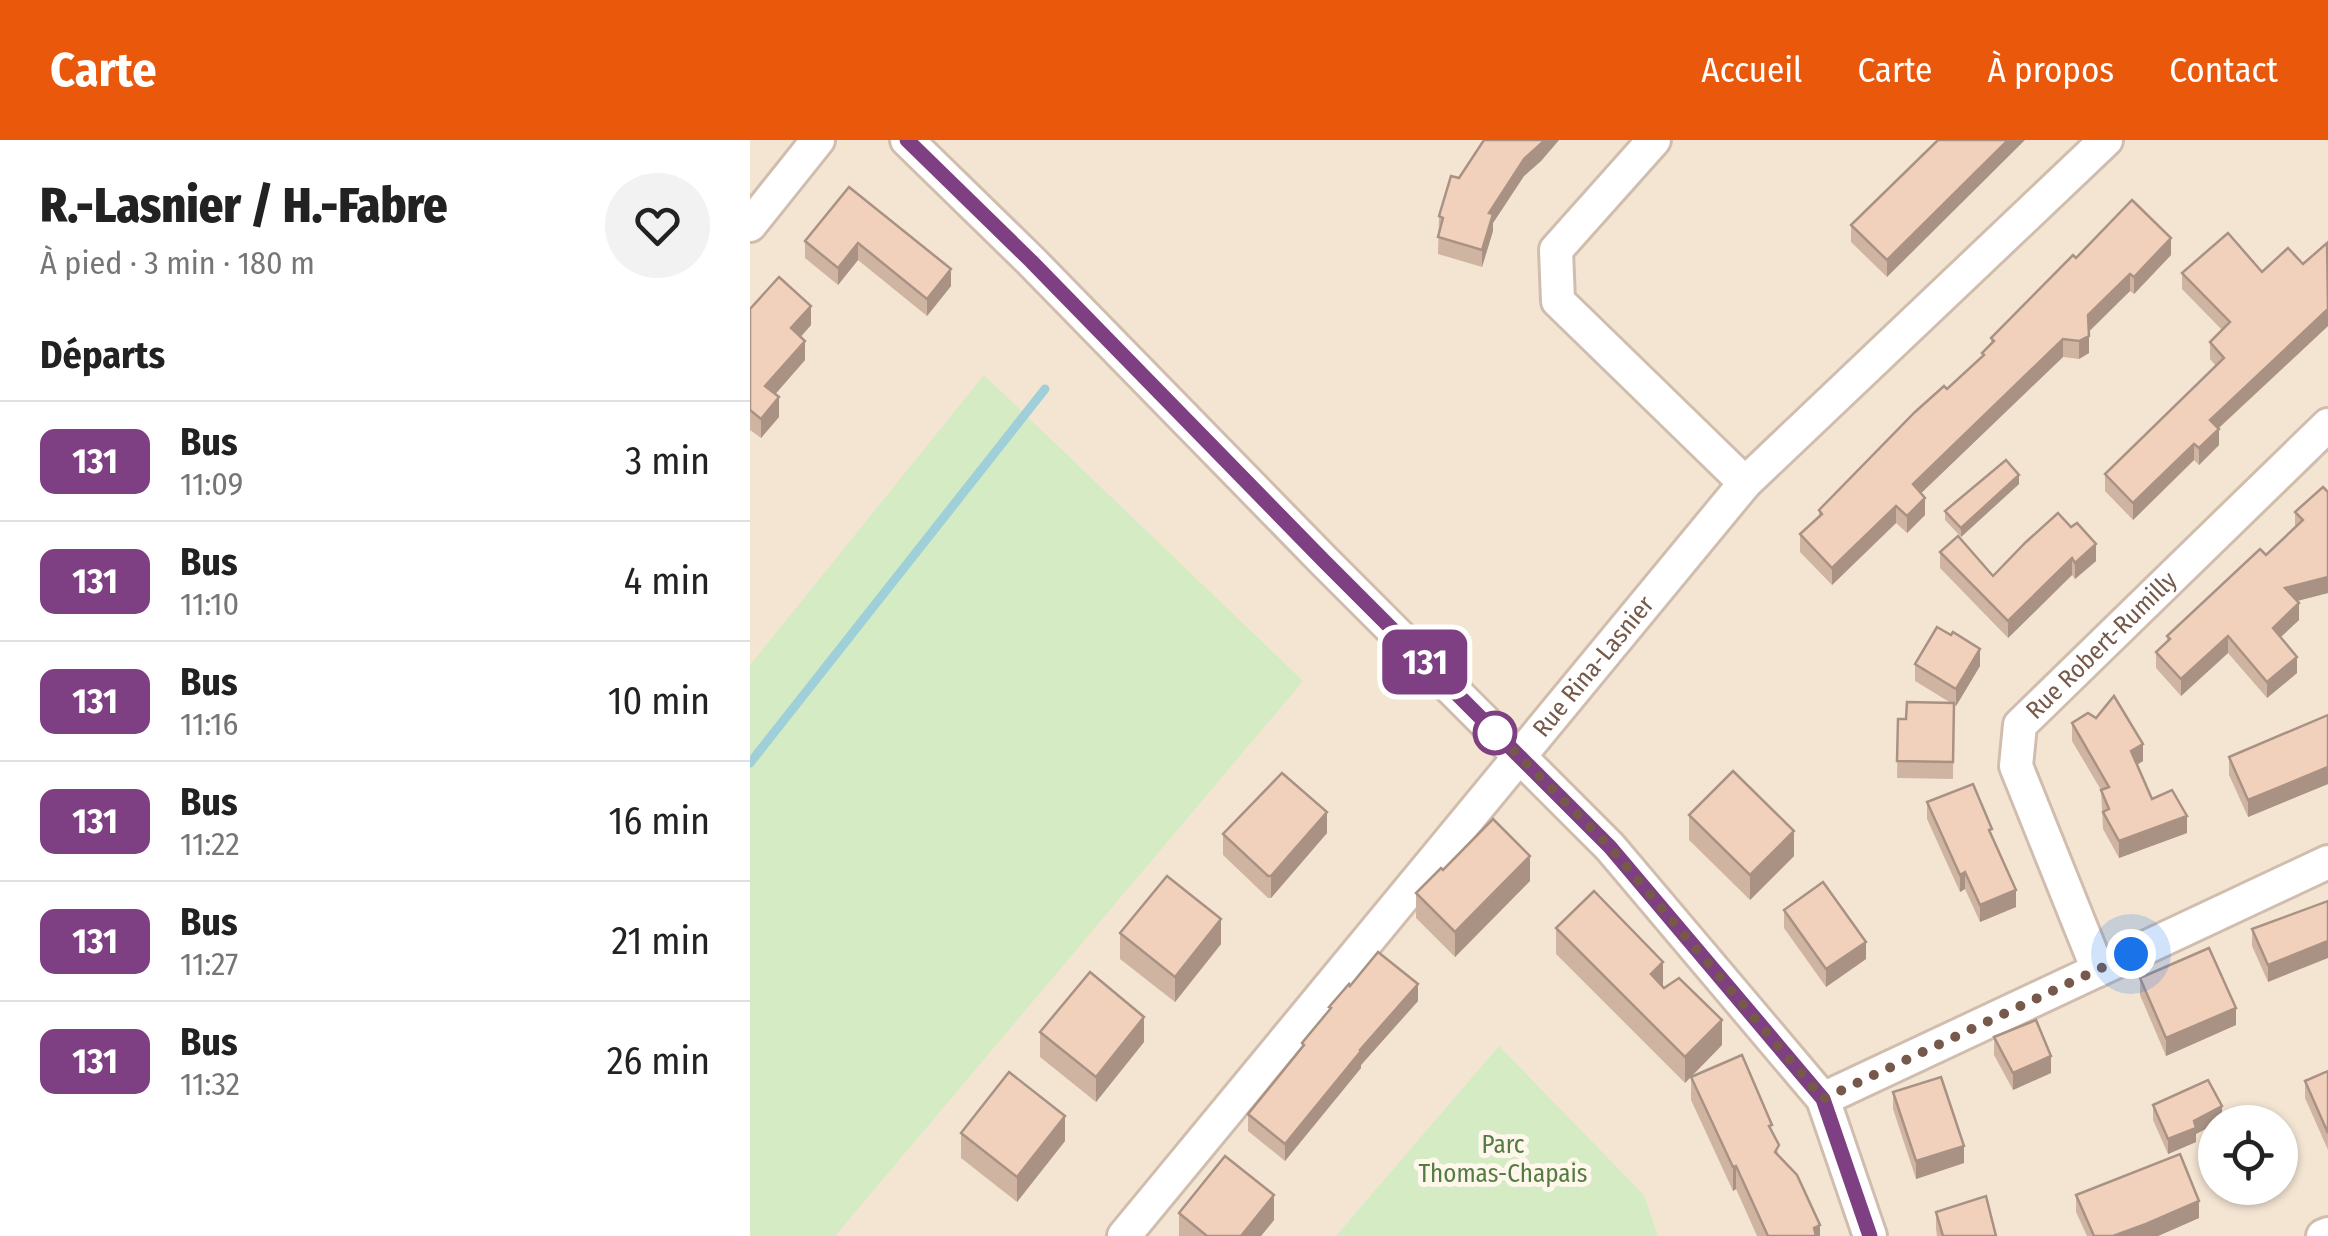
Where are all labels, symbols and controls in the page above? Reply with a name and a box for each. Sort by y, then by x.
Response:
text: Carte [50,41,156,99]
text: Accueil [1701,49,1802,91]
text: Carte [1857,49,1932,91]
text: À propos [1987,49,2114,91]
text: Contact [2169,49,2278,91]
button: heart [605,173,710,278]
text: R.-Lasnier / H.-Fabre [40,177,448,235]
text: À pied · 3 min · 180 m [40,244,315,282]
text: Départs [40,332,165,378]
text: Bus [180,419,238,465]
text: 3 min [625,438,710,484]
text: 131 [72,440,118,482]
text: 11:09 [180,465,243,503]
text: Bus [180,539,238,585]
text: 4 min [624,558,710,604]
text: 131 [72,560,118,602]
street label: Rue Robert-Rumilly [2020,565,2183,726]
text: 11:10 [180,585,239,623]
street label: Rue Rina-Lasnier [1527,590,1661,743]
line badge: 131 [1368,630,1482,694]
text: 131 [1402,641,1448,683]
text: Bus [180,659,238,705]
text: 10 min [608,678,710,724]
text: 131 [72,680,118,722]
text: 11:16 [180,705,238,743]
unlabelled marker [1474,712,1516,754]
text: Bus [180,779,238,825]
text: 16 min [609,798,710,844]
text: 131 [72,800,118,842]
text: 11:22 [180,825,240,863]
text: Bus [180,899,238,945]
text: 21 min [612,918,710,964]
text: 131 [72,920,118,962]
your location [2106,929,2156,979]
text: 11:27 [180,945,238,983]
text: Bus [180,1019,238,1065]
text: 26 min [607,1038,710,1084]
text: 131 [72,1040,118,1082]
text: 11:32 [180,1065,240,1103]
map controls [2198,1105,2298,1205]
button: locate [2198,1105,2298,1205]
park label: Parc Thomas-Chapais [1418,1130,1588,1189]

